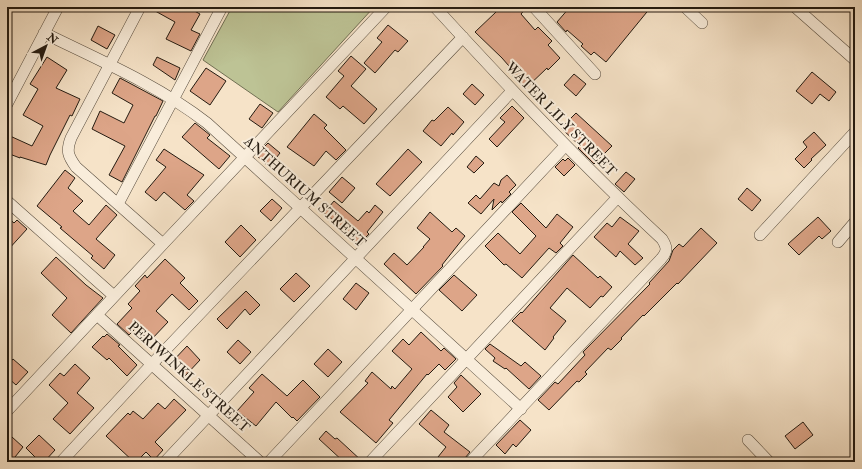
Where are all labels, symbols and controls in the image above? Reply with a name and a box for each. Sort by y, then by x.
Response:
north arrow [26,26,66,66]
text: N [43,30,61,48]
street label: WATER LILY STREET [501,58,620,180]
street label: ANTHURIUM STREET [240,132,370,252]
street label: PERIWINKLE STREET [125,318,254,437]

